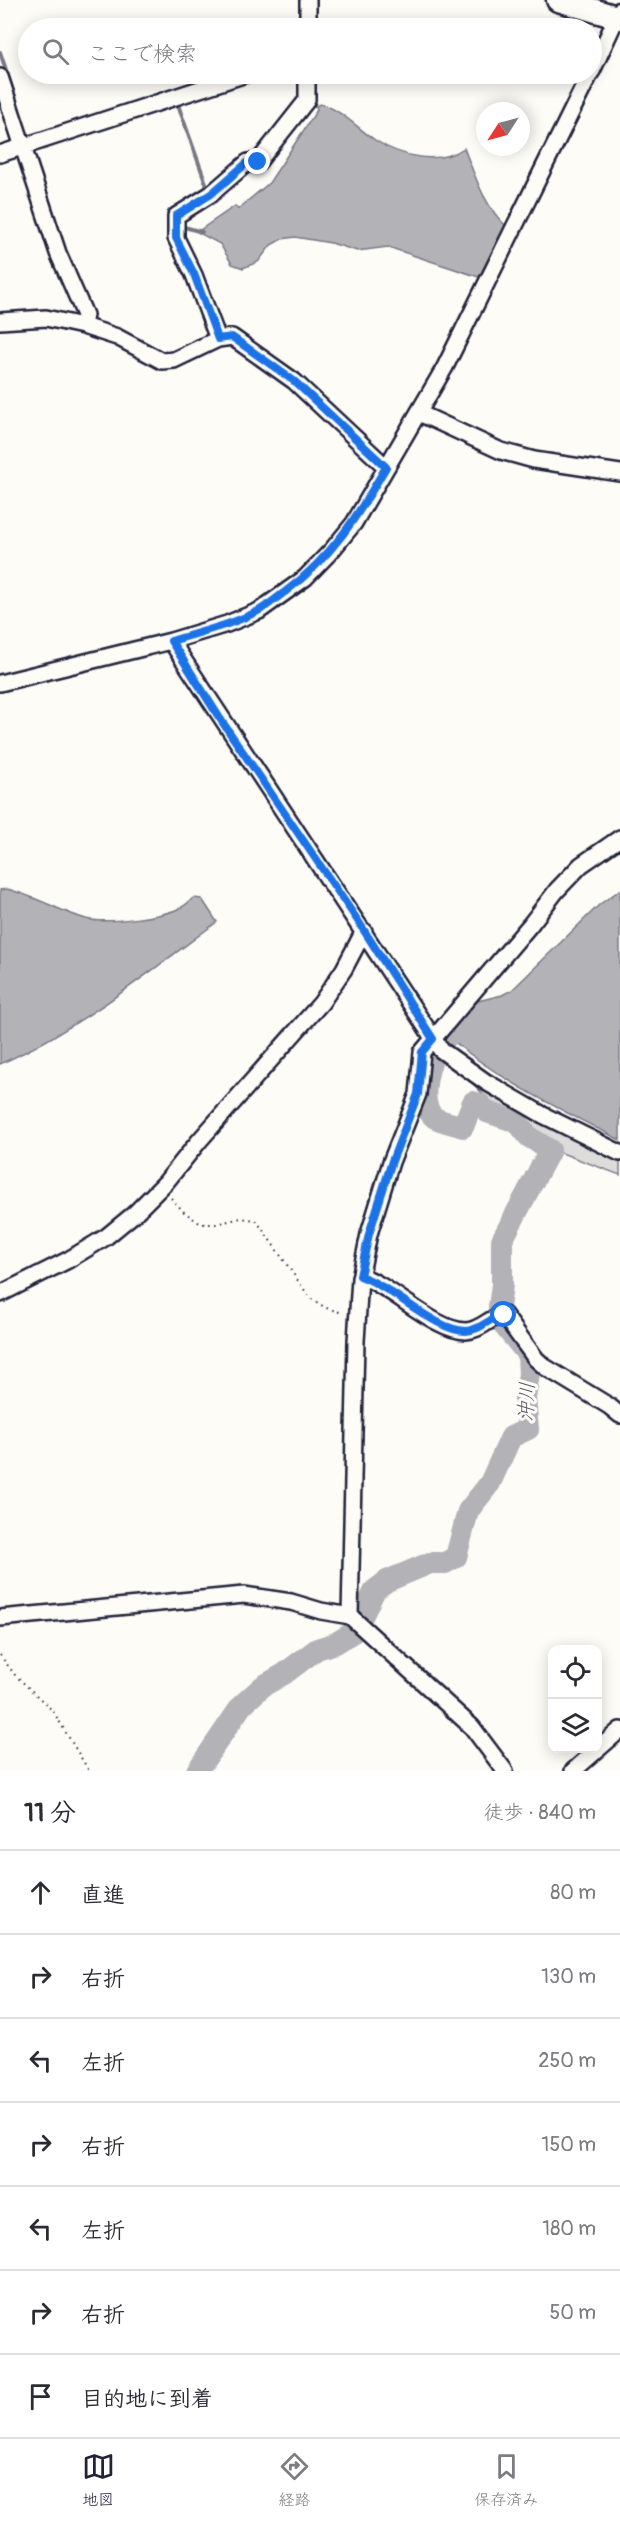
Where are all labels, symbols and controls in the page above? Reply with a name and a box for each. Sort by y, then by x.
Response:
search box [18,18,602,84]
icon: search [39,35,72,68]
text: ここで検索 [87,40,197,68]
north arrow [476,102,530,156]
route end [244,148,270,174]
route start [490,1301,516,1327]
water label: 沖川 [513,1381,540,1423]
map controls [548,1645,602,1753]
button: locate [548,1645,602,1699]
button: layers [548,1699,602,1753]
text: 11 分 [24,1797,76,1829]
text: 徒歩 · 840 m [483,1800,596,1825]
icon: ahead [24,1876,57,1909]
text: 80 m [550,1880,596,1905]
text: 直進 [81,1881,125,1909]
icon: right [24,1960,57,1993]
text: 130 m [541,1964,596,1989]
text: 右折 [81,1965,125,1993]
icon: left [24,2044,57,2077]
text: 250 m [538,2048,596,2073]
text: 左折 [81,2049,125,2077]
icon: right [24,2128,57,2161]
text: 150 m [542,2132,596,2157]
text: 右折 [81,2133,125,2161]
icon: left [24,2212,57,2245]
text: 180 m [542,2216,596,2241]
text: 左折 [81,2217,125,2245]
icon: right [24,2296,57,2329]
text: 50 m [549,2300,596,2325]
text: 右折 [81,2301,125,2329]
icon: arrive [24,2380,57,2413]
text: 目的地に到着 [81,2385,213,2413]
tab: 地図 [82,2450,115,2510]
tab: 経路 [278,2450,311,2510]
tab: 保存済み [474,2450,538,2510]

